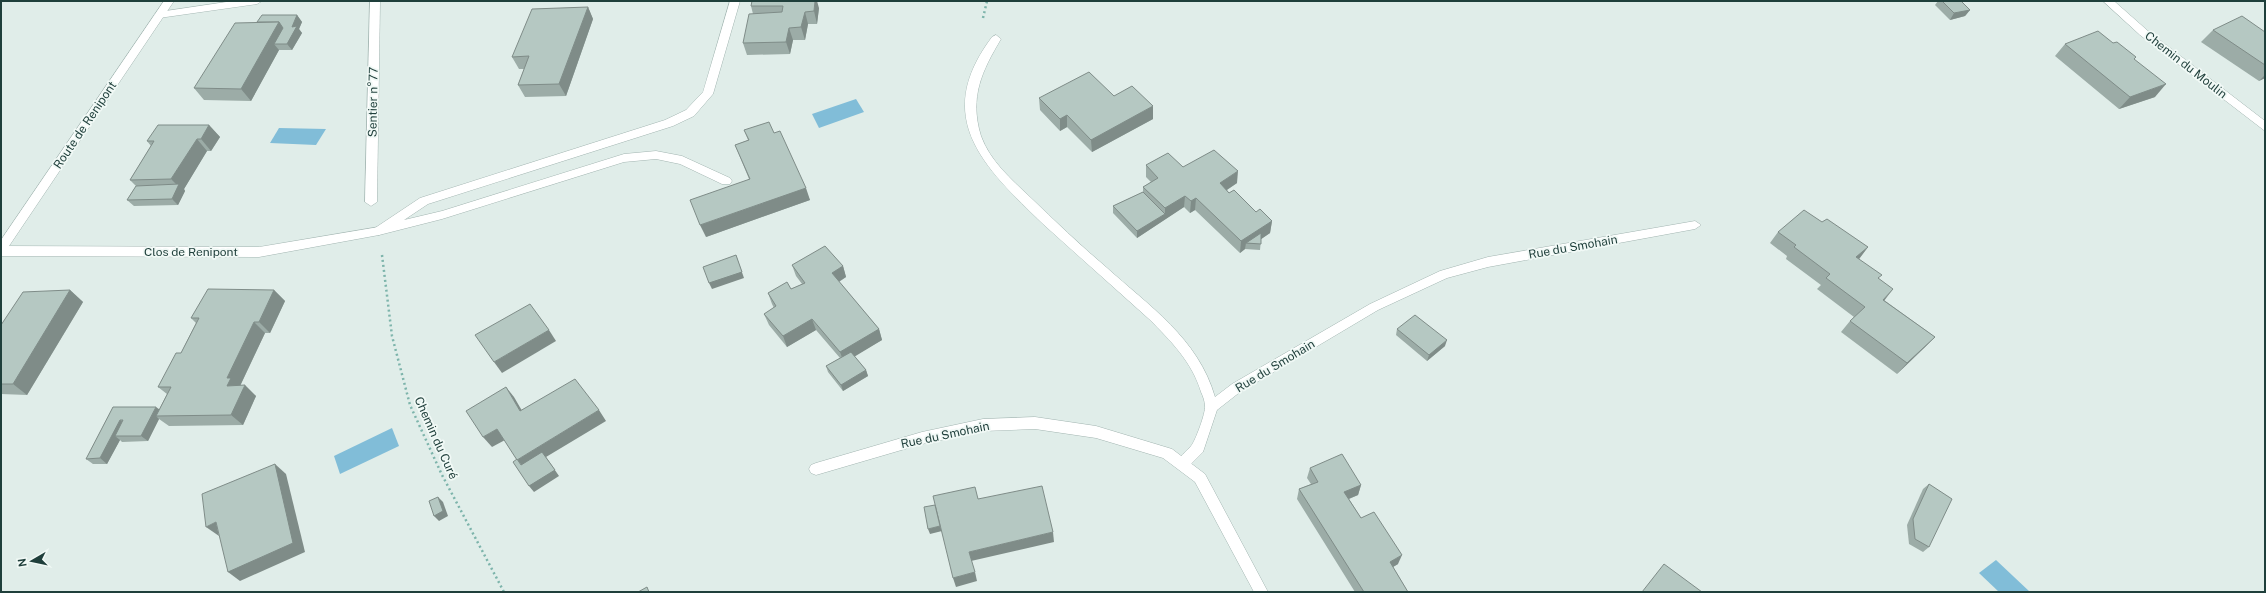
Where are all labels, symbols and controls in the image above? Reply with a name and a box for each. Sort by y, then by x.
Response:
street label: Chemin du Moulin [2142,29,2230,101]
street label: Sentier n°77 [365,67,381,137]
street label: Route de Renipont [51,78,120,171]
street label: Rue du Smohain [1527,232,1619,262]
street label: Clos de Renipont [144,245,238,259]
street label: Rue du Smohain [1233,337,1317,395]
street label: Chemin du Curé [412,395,461,482]
street label: Rue du Smohain [899,419,991,451]
north arrow [12,541,52,581]
text: N [16,557,29,568]

